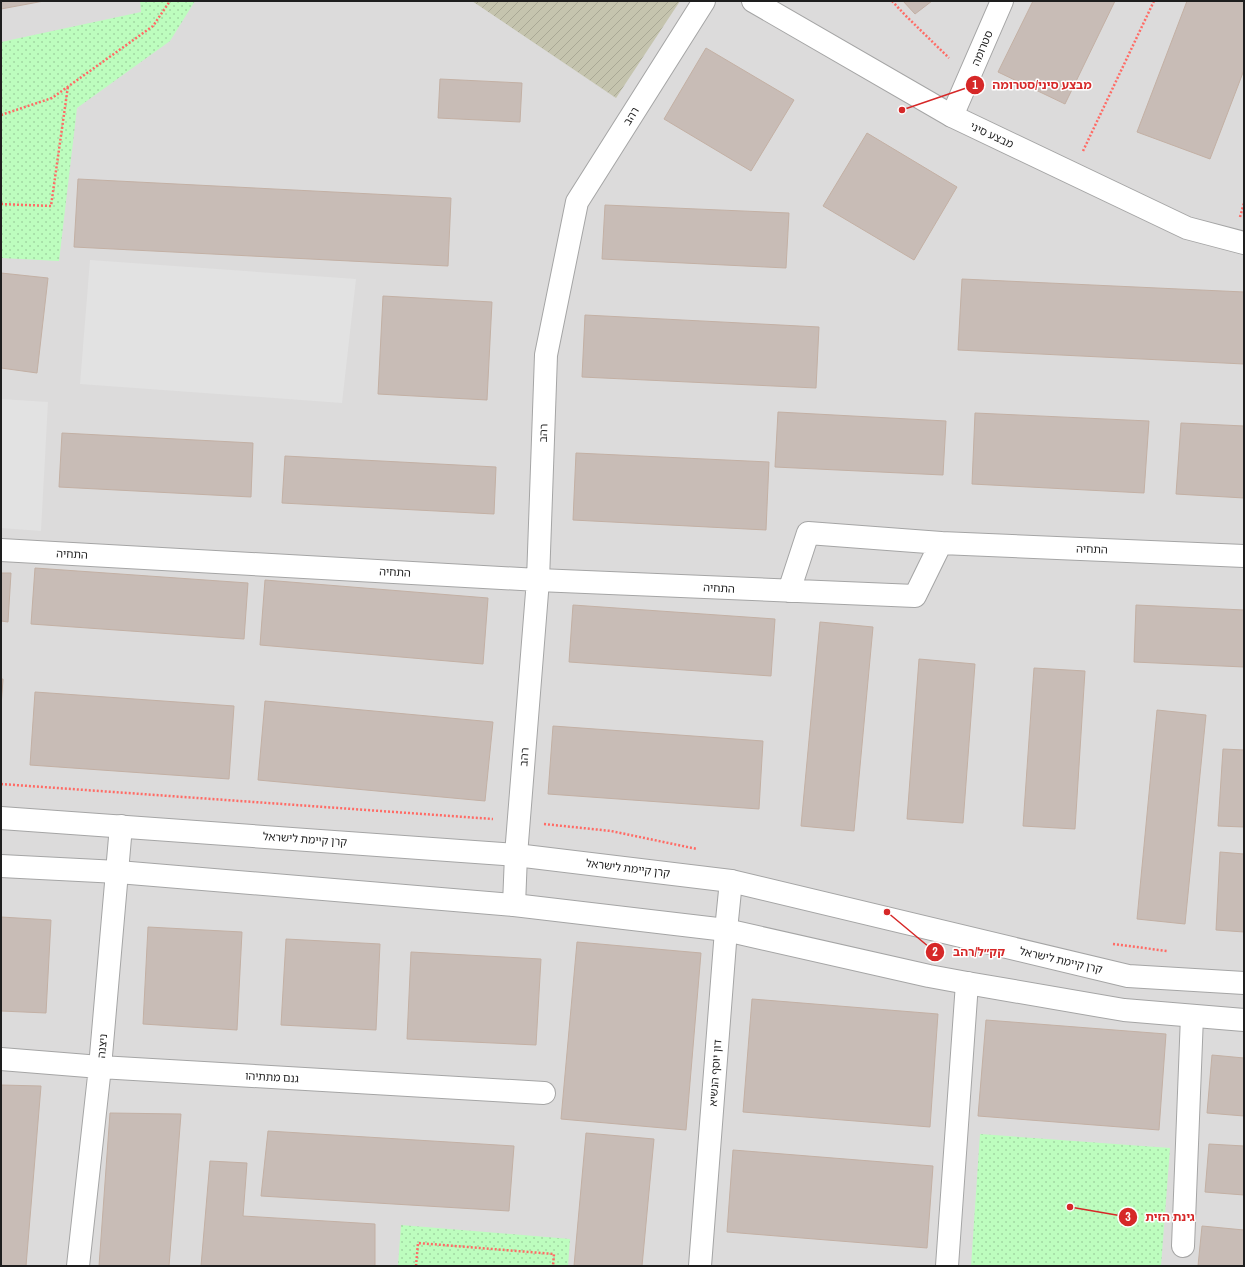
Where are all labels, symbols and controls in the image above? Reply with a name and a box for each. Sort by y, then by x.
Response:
street label: סטרומה [968,28,996,68]
callout: מבצע סיני/סטרומה [965,73,1100,97]
text: 1 [972,77,978,93]
text: מבצע סיני/סטרומה [992,77,1092,93]
street label: רהב [620,104,642,128]
street label: מבצע סיני [968,119,1016,151]
street label: רהב [536,423,550,443]
street label: התחיה [1076,541,1108,557]
street label: התחיה [56,546,88,562]
street label: התחיה [379,564,411,580]
street label: התחיה [703,580,735,596]
street label: רהב [516,747,532,767]
street label: קרן קיימת לישראל [262,829,348,849]
street label: קרן קיימת לישראל [585,856,671,880]
callout: קק״ל/רהב [925,940,1013,964]
text: 2 [932,944,938,960]
text: קק״ל/רהב [953,944,1005,960]
street label: קרן קיימת לישראל [1018,944,1104,976]
street label: ניצנה [94,1033,110,1059]
street label: דון יוסף הנשיא [706,1039,724,1107]
street label: גנם מתתיהו [245,1069,299,1085]
callout: גינת הזית [1118,1205,1203,1229]
text: 3 [1125,1209,1131,1225]
text: גינת הזית [1145,1209,1195,1225]

